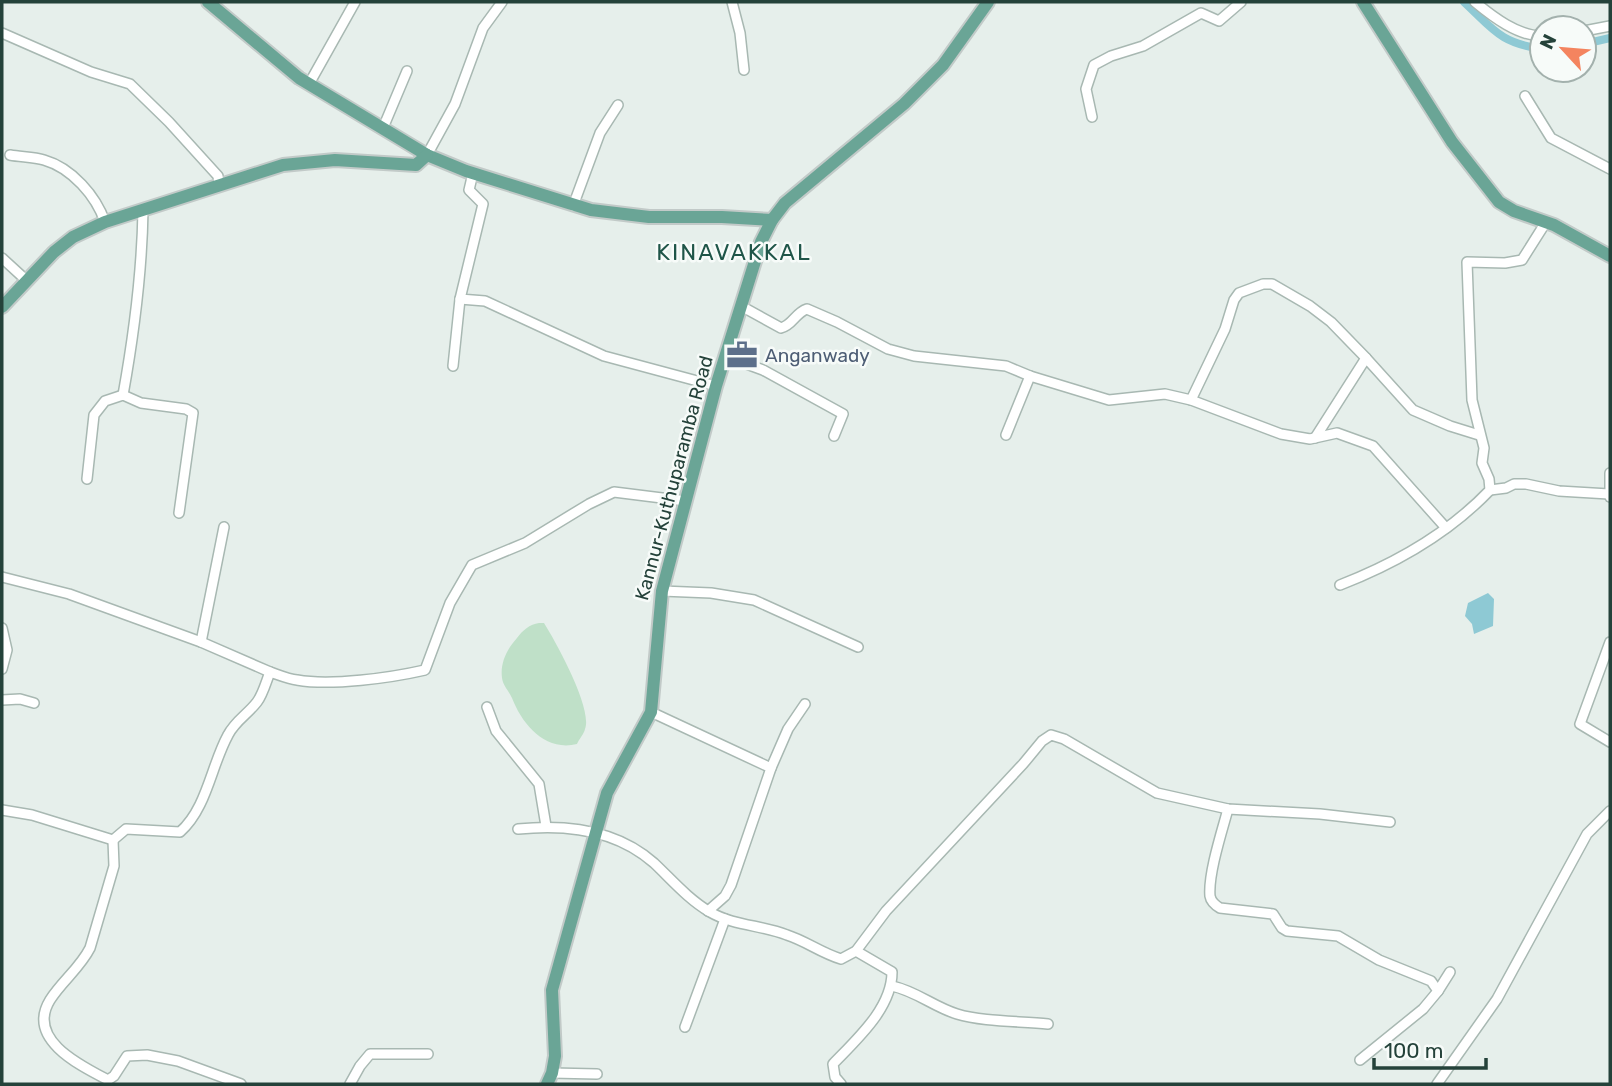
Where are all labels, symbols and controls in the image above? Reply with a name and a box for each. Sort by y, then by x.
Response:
north arrow [1528,14,1598,84]
text: N [1535,31,1562,53]
district label: KINAVAKKAL [656,238,812,266]
office icon: Anganwady [725,338,759,372]
place label: Anganwady [765,344,870,367]
street label: Kannur-Kuthuparamba Road [630,353,718,603]
scale bar [1374,1026,1486,1070]
text: 100 m [1384,1038,1443,1063]

